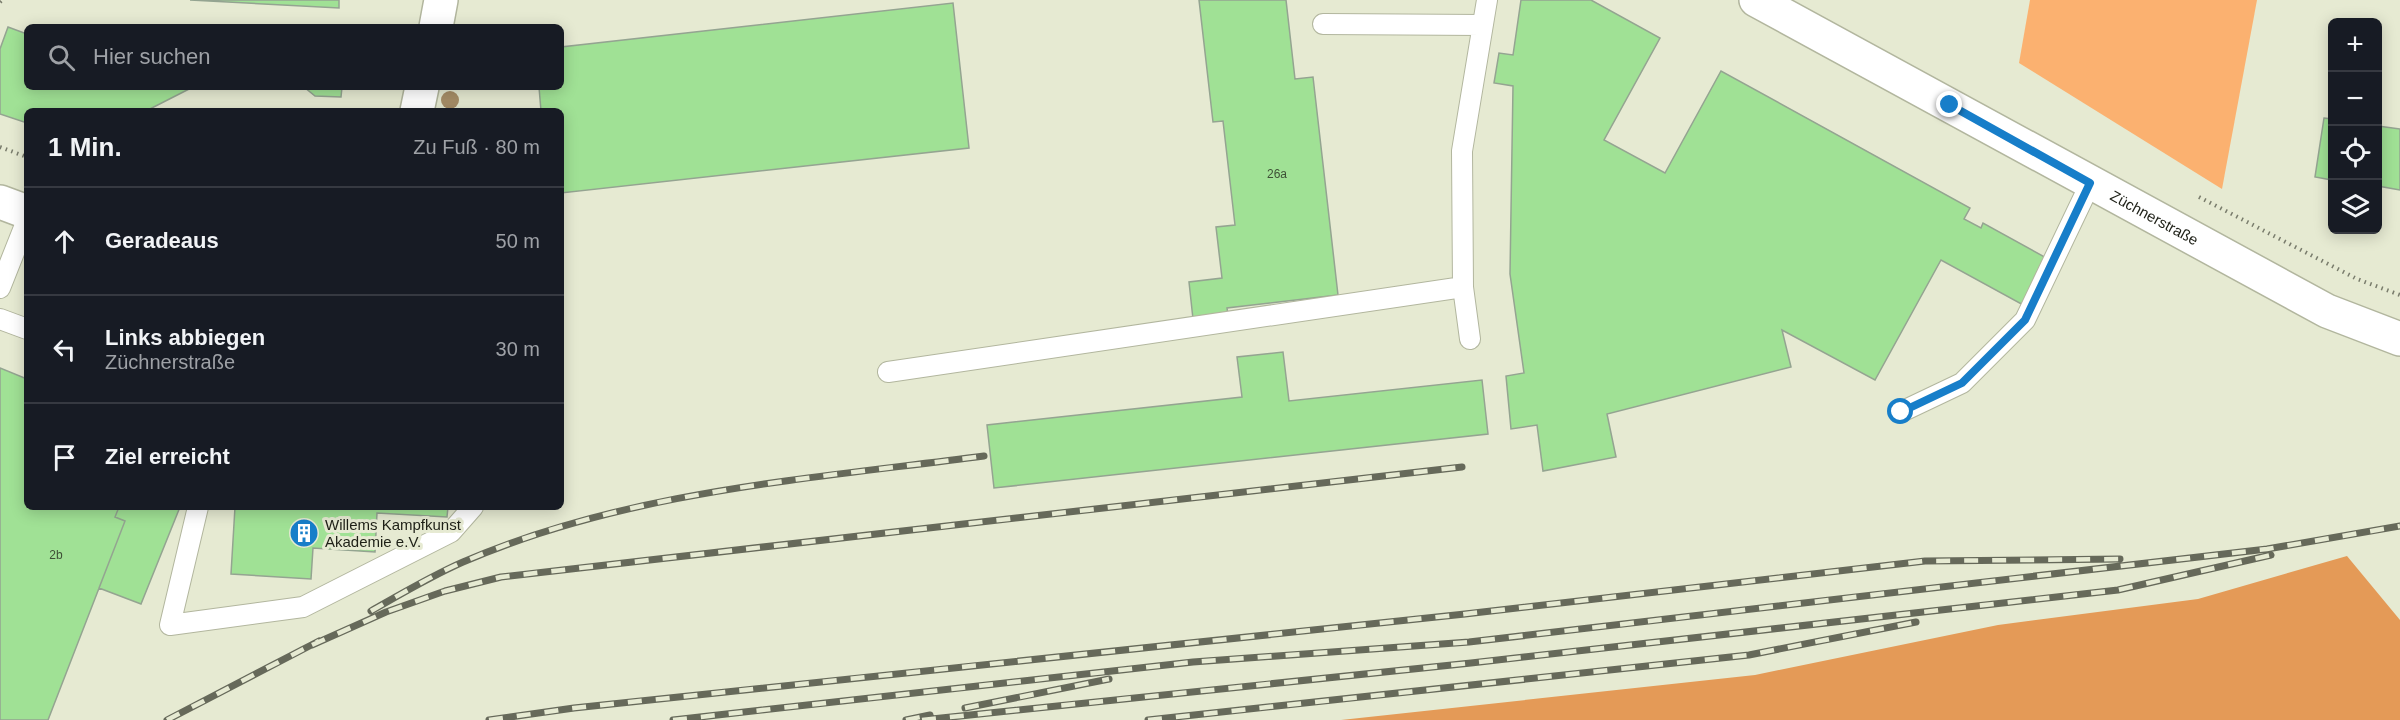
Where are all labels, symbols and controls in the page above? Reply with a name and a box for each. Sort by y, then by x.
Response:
map controls [2328,18,2382,234]
button: + [2328,18,2382,72]
search box [24,24,564,90]
icon: search [45,41,78,74]
text: Hier suchen [93,44,210,69]
button: − [2328,72,2382,126]
route end [1936,91,1962,117]
button: locate [2328,126,2382,180]
text: 1 Min. [48,132,122,162]
text: Zu Fuß · 80 m [413,136,540,158]
house number: 26a [1267,167,1287,181]
button: layers [2328,180,2382,234]
street label: Züchnerstraße [2108,186,2202,248]
icon: ahead [48,225,81,258]
text: Geradeaus [105,228,219,253]
text: 50 m [496,230,540,252]
text: Links abbiegen [105,325,265,350]
icon: left [48,333,81,366]
text: 30 m [496,338,540,360]
text: Züchnerstraße [105,351,235,373]
route start [1887,398,1913,424]
icon: arrive [48,441,81,474]
text: Ziel erreicht [105,444,230,469]
place label: Willems Kampfkunst Akademie e.V. [325,516,462,550]
building icon: Willems Kampfkunst Akademie e.V. [288,517,320,549]
house number: 2b [49,548,63,562]

